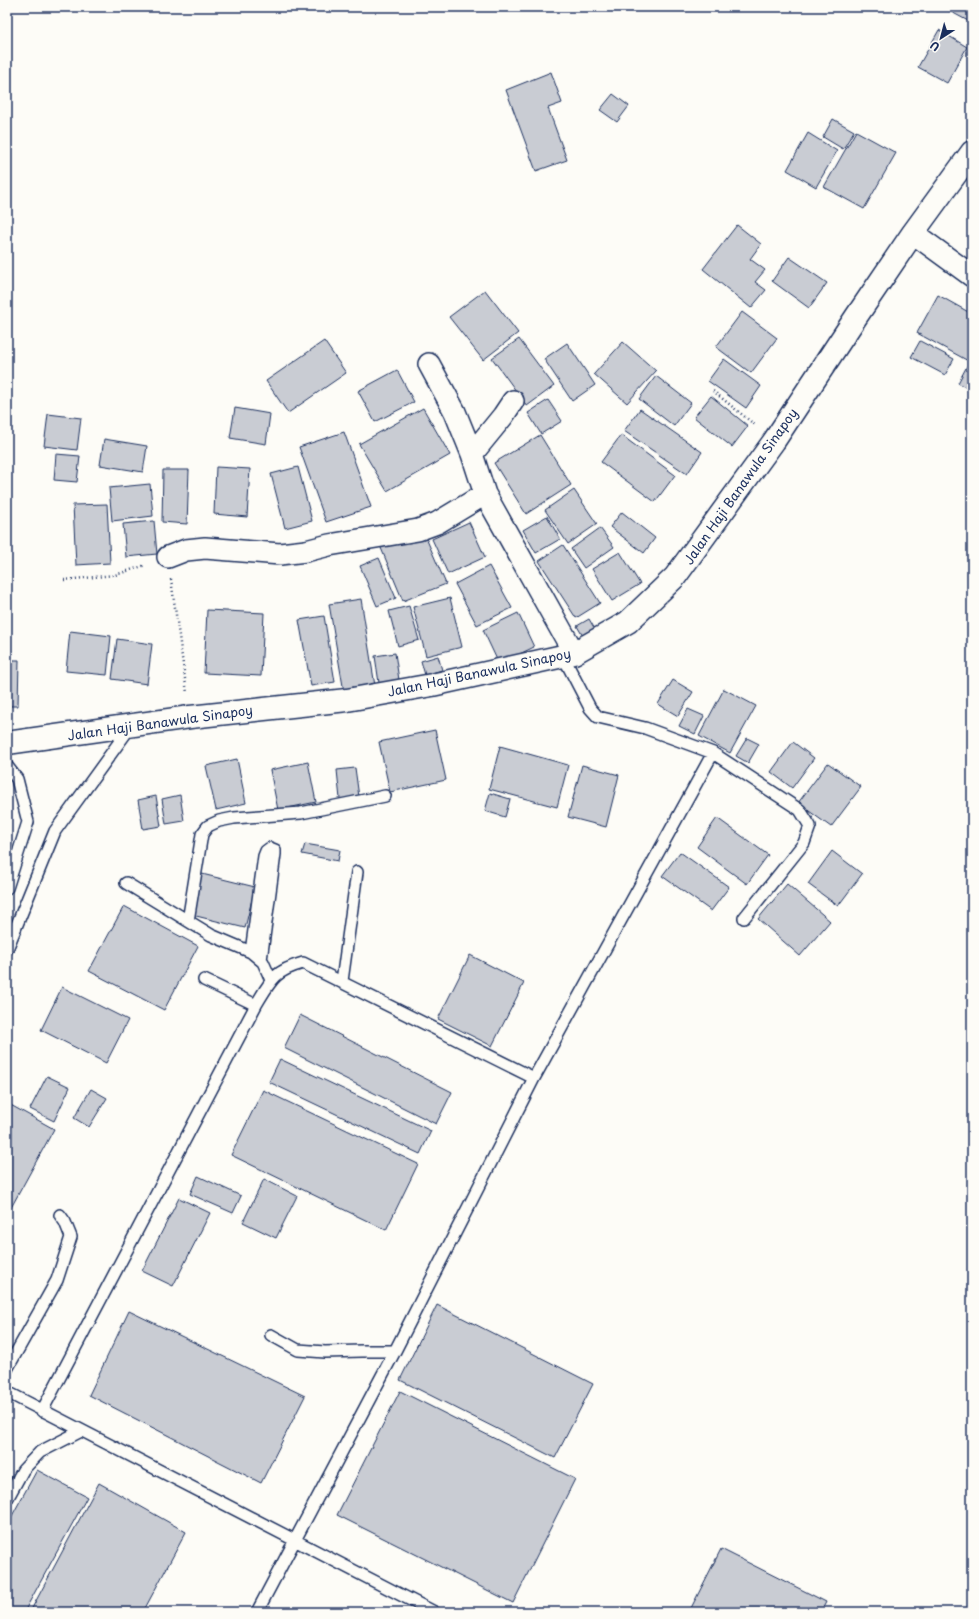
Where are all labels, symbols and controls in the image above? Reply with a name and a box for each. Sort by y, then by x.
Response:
north arrow [921,18,961,58]
text: U [926,37,943,56]
street label: Jalan Haji Banawula Sinapoy [679,404,801,568]
street label: Jalan Haji Banawula Sinapoy [386,643,572,701]
street label: Jalan Haji Banawula Sinapoy [66,700,254,744]

